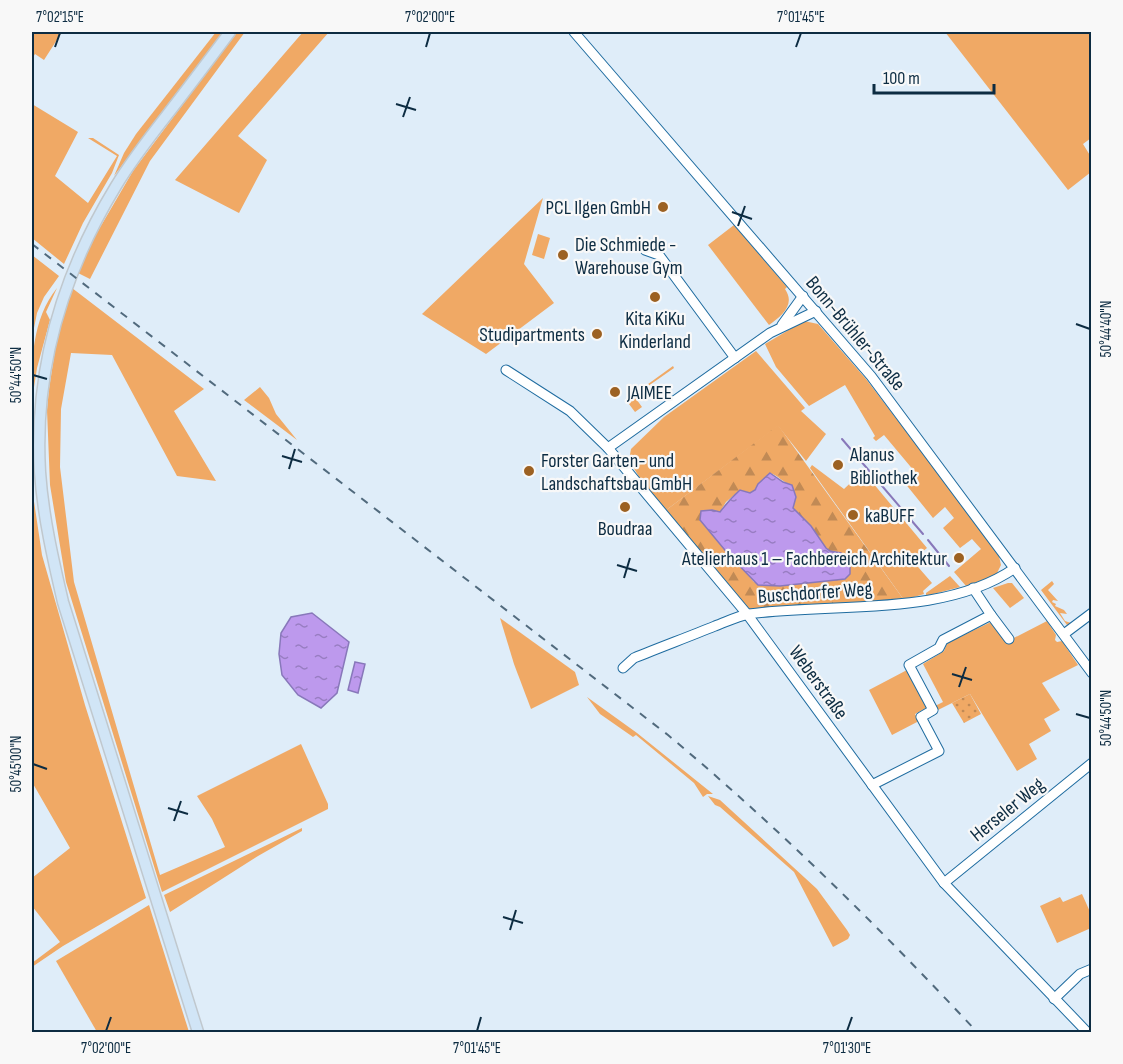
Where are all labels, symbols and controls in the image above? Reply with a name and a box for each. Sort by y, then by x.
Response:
text: 7°02'15"E [36,8,84,27]
text: 7°02'00"E [405,8,455,27]
text: 7°01'45"E [777,8,825,27]
scale bar [874,57,994,95]
text: 100 m [883,68,920,89]
place label: PCL Ilgen GmbH [546,196,651,220]
marker: PCL Ilgen GmbH [656,200,670,214]
place label: Die Schmiede - Warehouse Gym [575,233,683,280]
marker: Die Schmiede - Warehouse Gym [556,248,570,262]
street label: Bonn-Brühler-Straße [800,272,910,396]
marker: Kita KiKu Kinderland [648,290,662,304]
text: 50°44'40"N [1097,301,1116,357]
place label: Kita KiKu Kinderland [619,307,691,354]
place label: Studipartments [479,323,585,347]
marker: Studipartments [590,327,604,341]
text: 50°44'50"N [7,347,26,403]
place label: JAIMEE [626,381,672,405]
marker: JAIMEE [608,385,622,399]
place label: Alanus Bibliothek [849,443,918,490]
place label: Forster Garten- und Landschaftsbau GmbH [541,449,692,496]
marker: Alanus Bibliothek [831,458,845,472]
marker: Forster Garten- und Landschaftsbau GmbH [522,464,536,478]
marker: Boudraa [618,500,632,514]
place label: kaBUFF [865,504,915,528]
marker: kaBUFF [846,508,860,522]
place label: Boudraa [598,517,652,541]
place label: Atelierhaus 1 – Fachbereich Architektur [681,547,947,571]
marker: Atelierhaus 1 – Fachbereich Architektur [952,551,966,565]
street label: Buschdorfer Weg [757,577,873,609]
street label: Weberstraße [783,641,853,724]
text: 50°44'50"N [1097,690,1116,746]
text: 50°45'00"N [7,736,26,792]
street label: Herseler Weg [966,773,1049,847]
text: 7°02'00"E [81,1039,131,1058]
text: 7°01'45"E [453,1039,501,1058]
text: 7°01'30"E [823,1039,871,1058]

